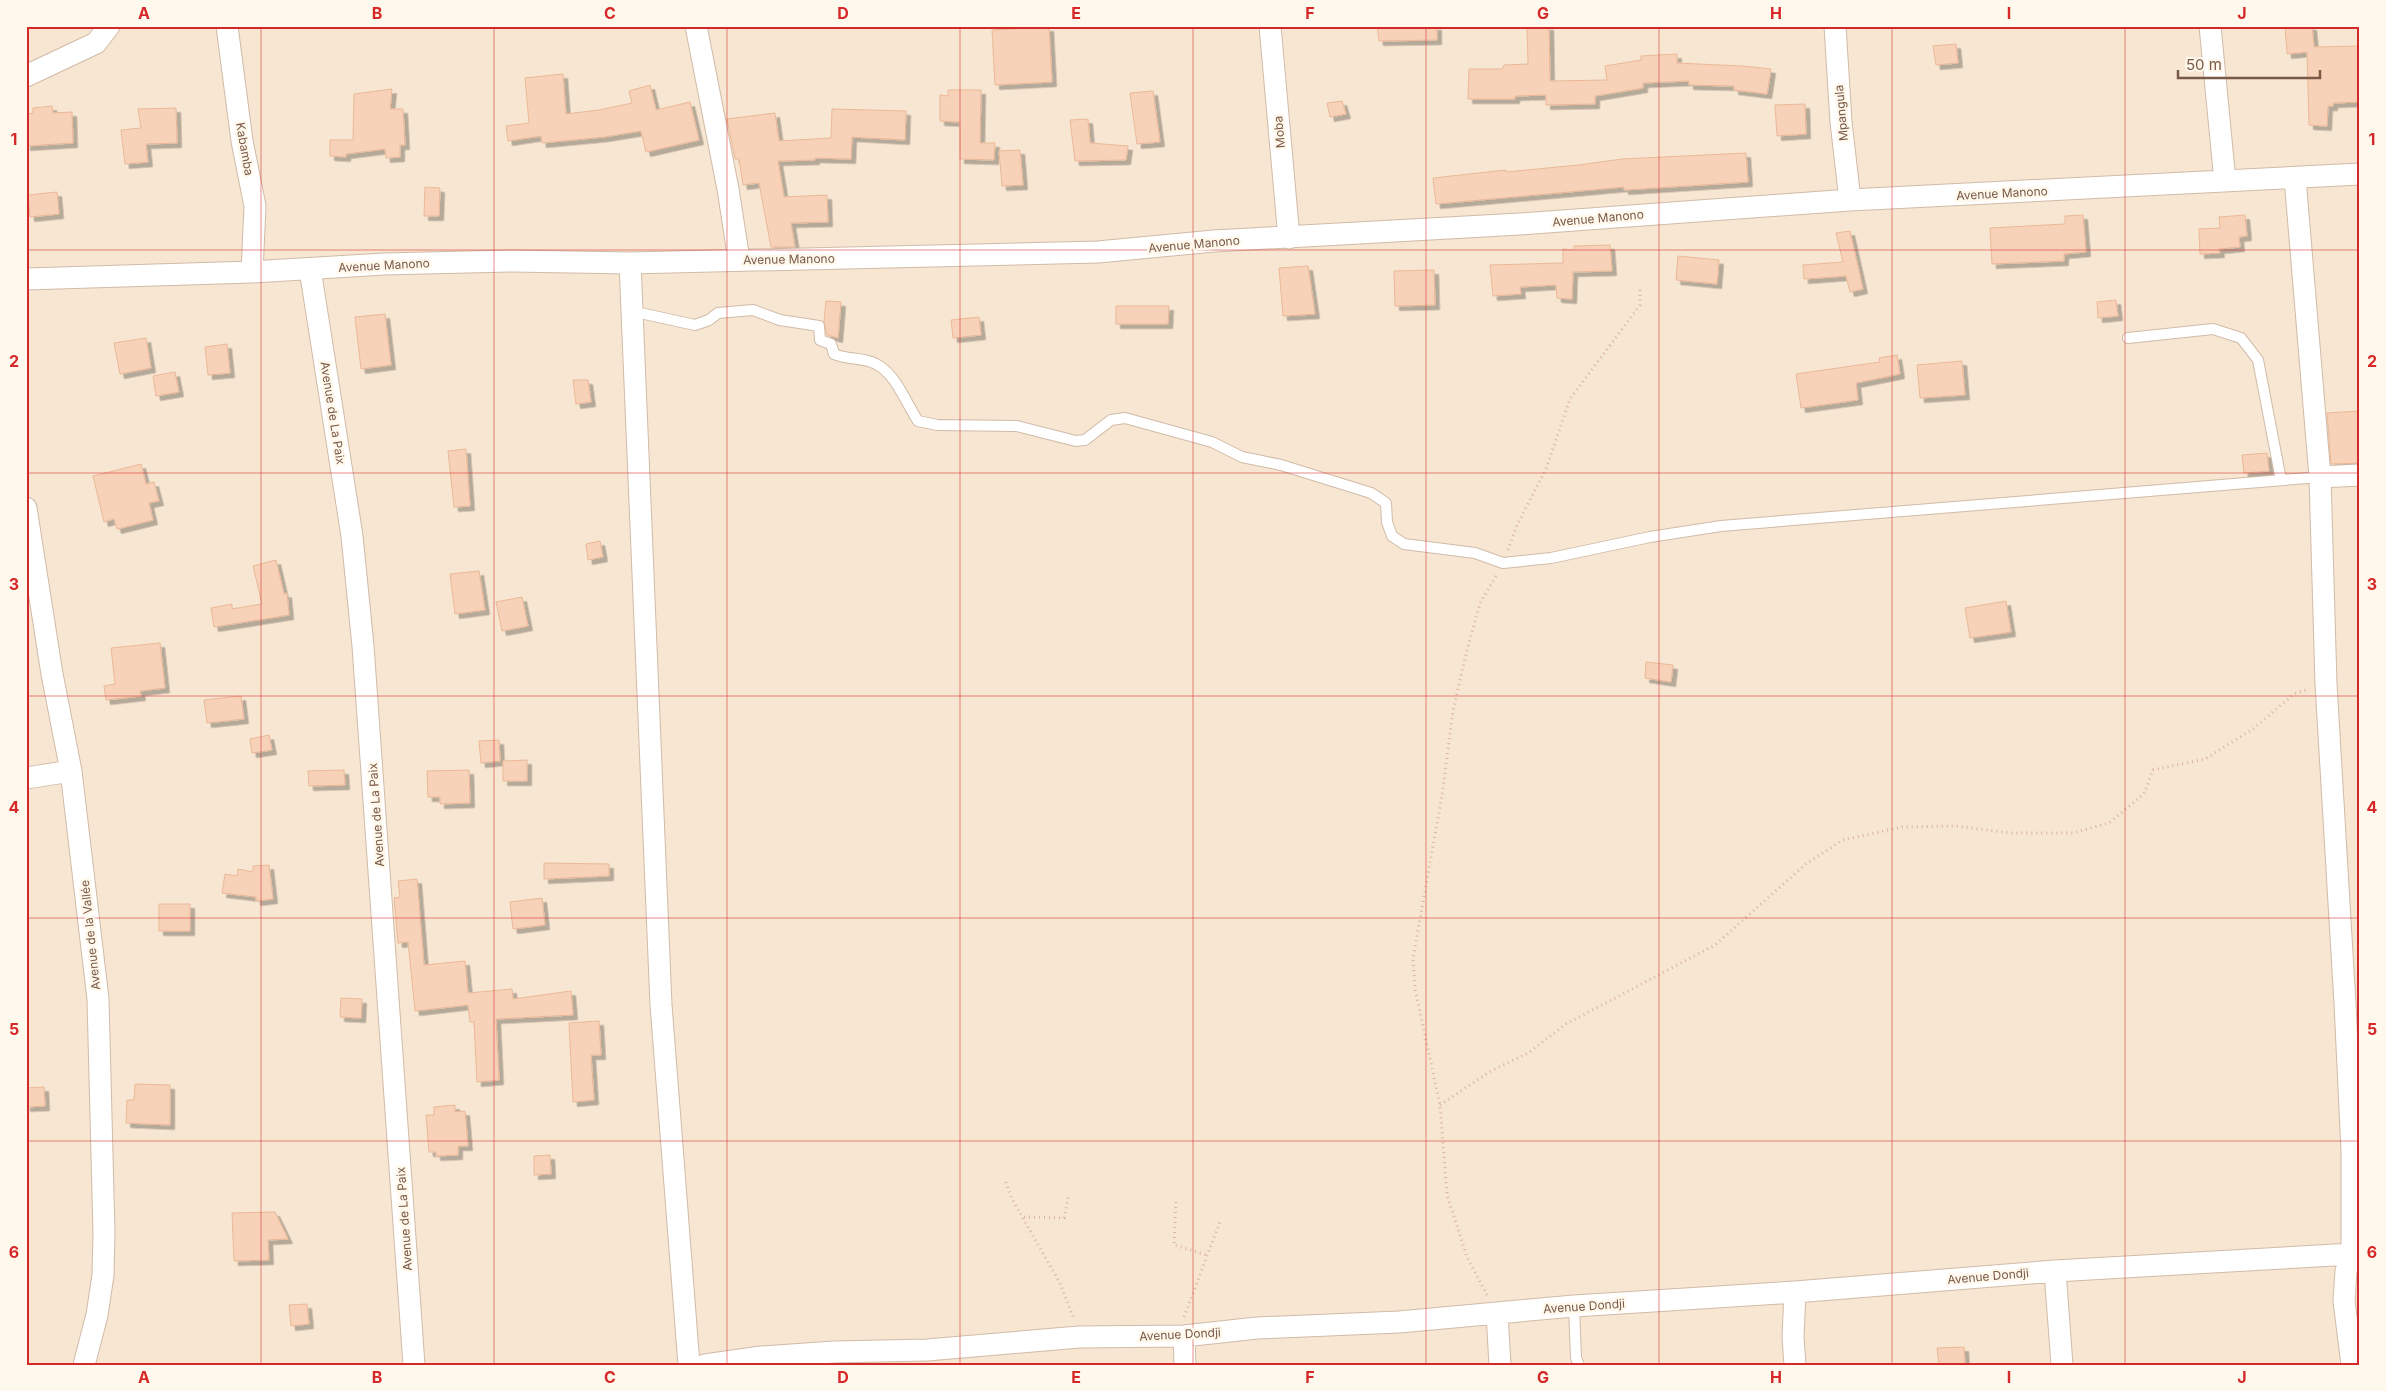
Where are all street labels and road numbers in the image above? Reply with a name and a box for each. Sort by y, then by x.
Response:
street label: Mpangula [1831,84,1851,142]
street label: Moba [1270,115,1288,149]
street label: Kabamba [233,121,257,177]
street label: Avenue Manono [1956,183,2048,203]
street label: Avenue Manono [1552,207,1644,229]
street label: Avenue Manono [1148,233,1240,255]
street label: Avenue Manono [743,251,835,267]
street label: Avenue Manono [338,255,430,275]
street label: Avenue de La Paix [317,360,349,466]
street label: Avenue de La Paix [365,762,387,867]
street label: Avenue de la Vallée [77,879,103,991]
street label: Avenue de La Paix [393,1166,415,1271]
street label: Avenue Dondji [1947,1265,2029,1287]
street label: Avenue Dondji [1543,1296,1625,1316]
street label: Avenue Dondji [1139,1324,1221,1344]

